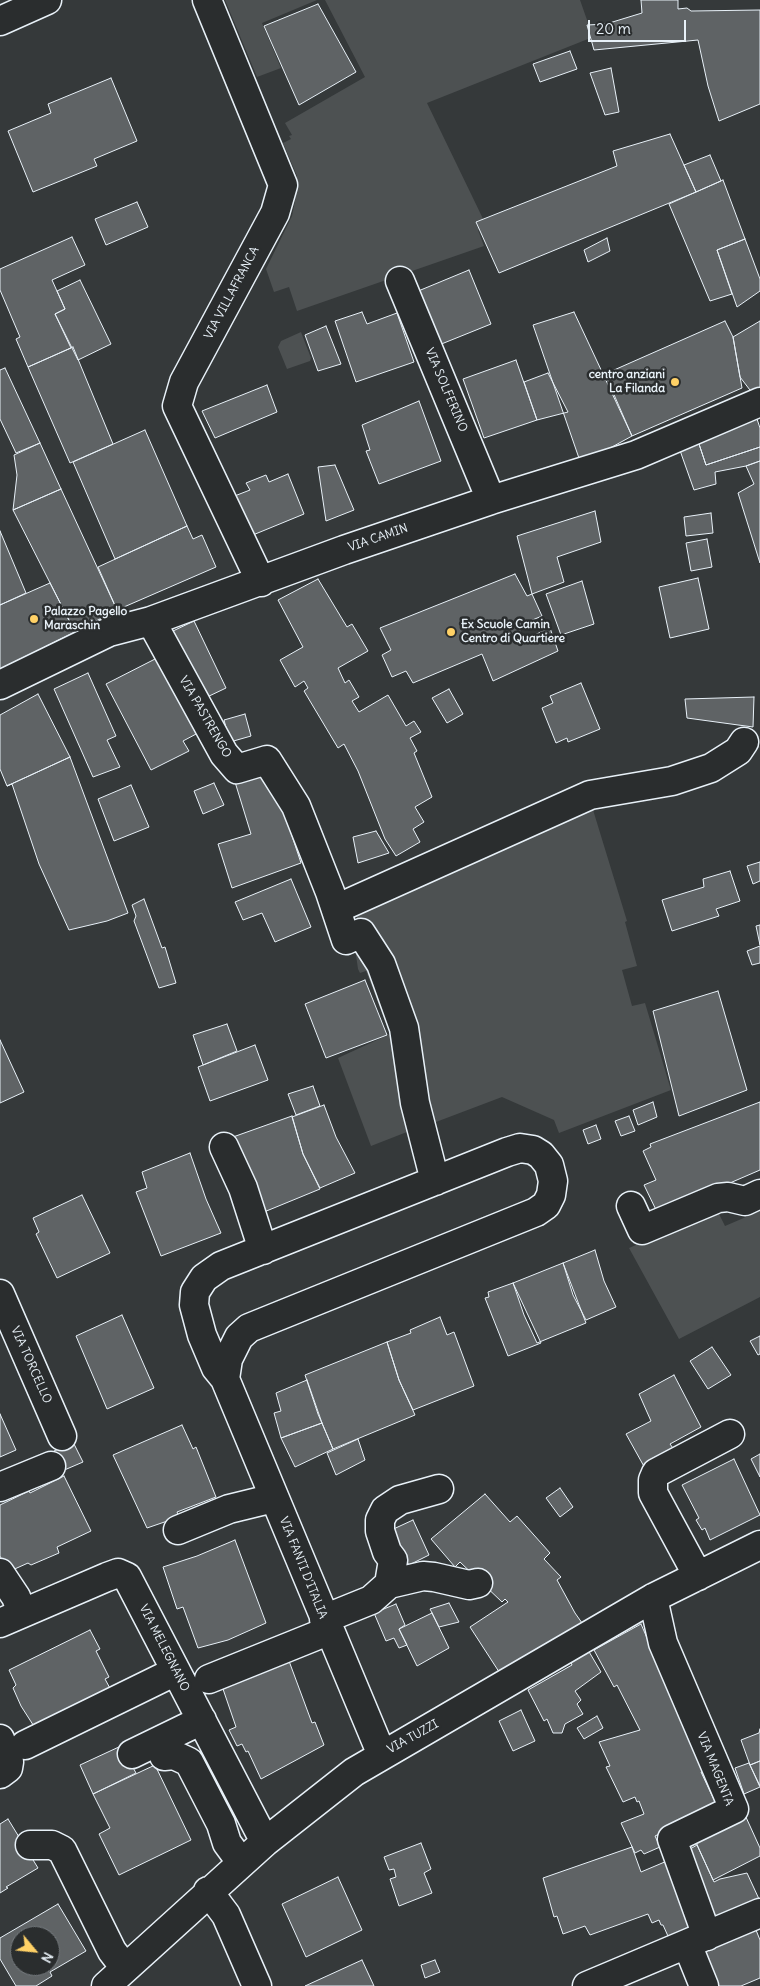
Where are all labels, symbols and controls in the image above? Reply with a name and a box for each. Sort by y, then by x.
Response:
scale bar [590,10,688,42]
text: 20 m [596,19,631,38]
street label: VIA VILLAFRANCA [202,244,262,342]
street label: VIA SOLFERINO [422,346,470,434]
place label: centro anziani La Filanda [589,368,665,396]
marker: centro anziani La Filanda [669,376,681,388]
street label: VIA CAMIN [346,521,410,555]
place label: Palazzo Pagello Maraschin [44,605,127,633]
marker: Palazzo Pagello Maraschin [28,613,40,625]
place label: Ex Scuole Camin Centro di Quartiere [461,618,565,646]
marker: Ex Scuole Camin Centro di Quartiere [445,626,457,638]
street label: VIA PASTRENGO [176,674,234,760]
street label: VIA TORCELLO [8,1324,54,1406]
street label: VIA FANTI D'ITALIA [276,1515,330,1621]
street label: VIA MELEGNANO [136,1602,192,1694]
street label: VIA TUZZI [385,1717,441,1757]
street label: VIA MAGENTA [694,1730,736,1808]
north arrow [10,1926,60,1976]
text: N [37,1949,58,1966]

